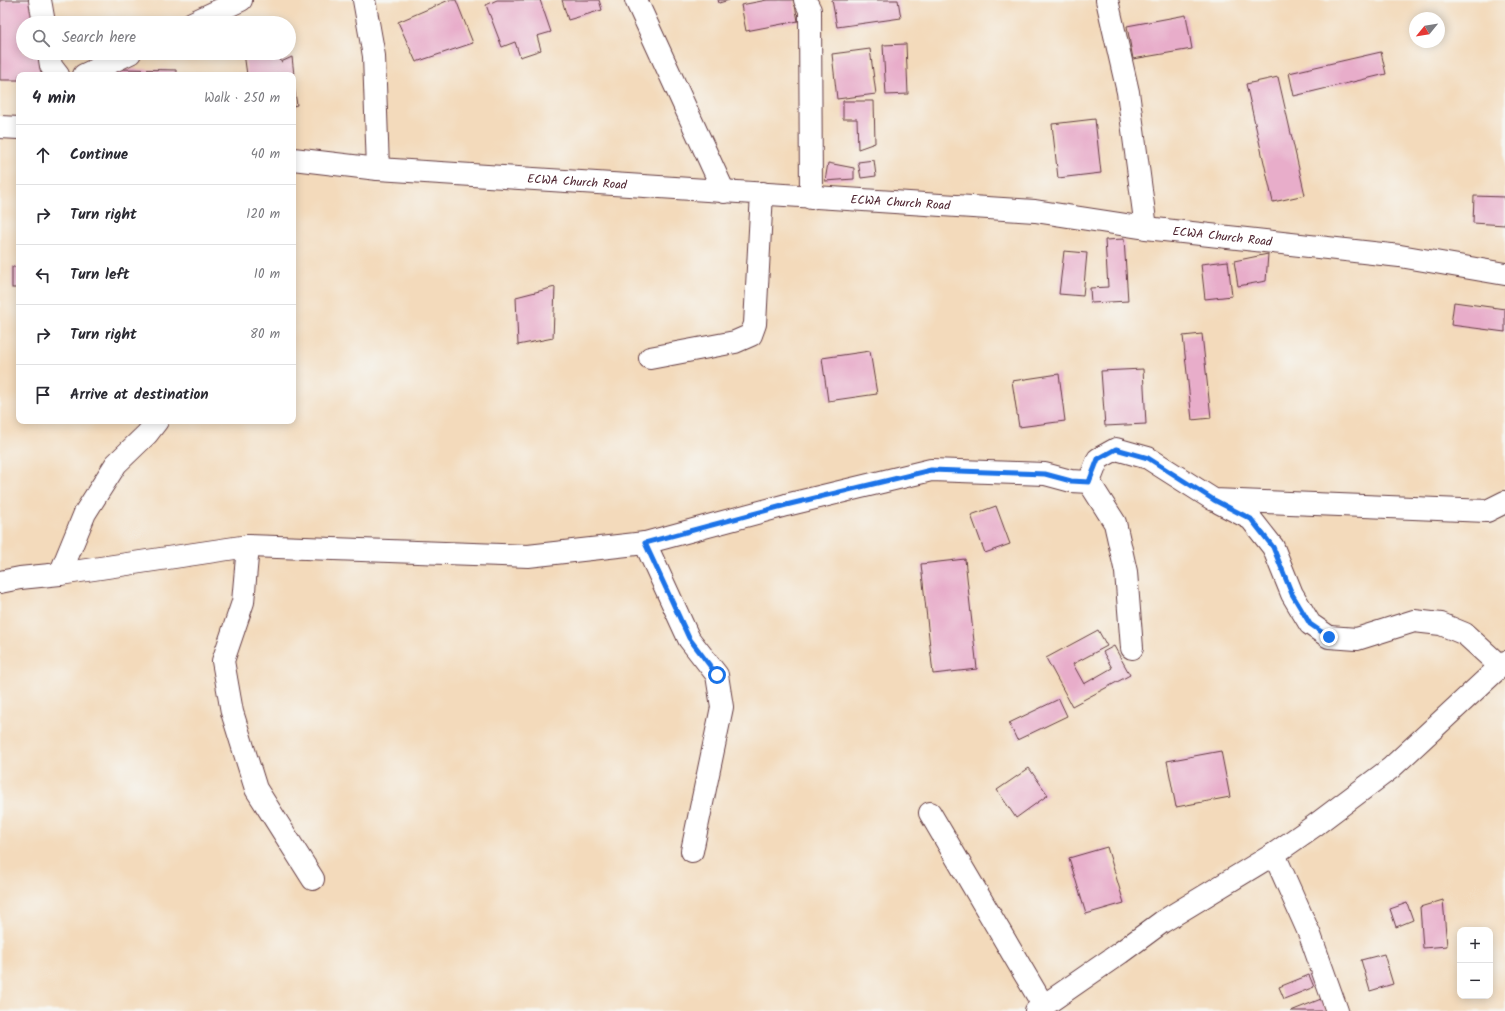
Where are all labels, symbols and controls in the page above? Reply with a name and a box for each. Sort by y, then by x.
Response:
north arrow [1409,12,1445,48]
search box [16,16,296,60]
text: Search here [62,26,136,50]
icon: search [30,27,52,49]
text: 4 min [32,85,76,112]
text: Walk · 250 m [204,88,280,109]
text: Continue [70,143,128,167]
icon: ahead [32,144,54,166]
text: 40 m [251,144,280,165]
street label: ECWA Church Road [527,170,628,195]
street label: ECWA Church Road [850,190,952,216]
text: Turn right [70,203,137,227]
icon: right [32,204,54,226]
text: 120 m [246,204,280,225]
street label: ECWA Church Road [1172,222,1274,252]
text: Turn left [70,263,130,287]
icon: left [32,264,54,286]
text: 10 m [254,264,280,285]
text: Turn right [70,323,137,347]
icon: right [32,324,54,346]
text: 80 m [250,324,280,345]
text: Arrive at destination [70,383,209,407]
icon: arrive [32,384,54,406]
route end [1320,628,1338,646]
route start [708,666,726,684]
map controls [1457,927,1493,999]
button: + [1457,927,1493,963]
button: − [1457,963,1493,999]

